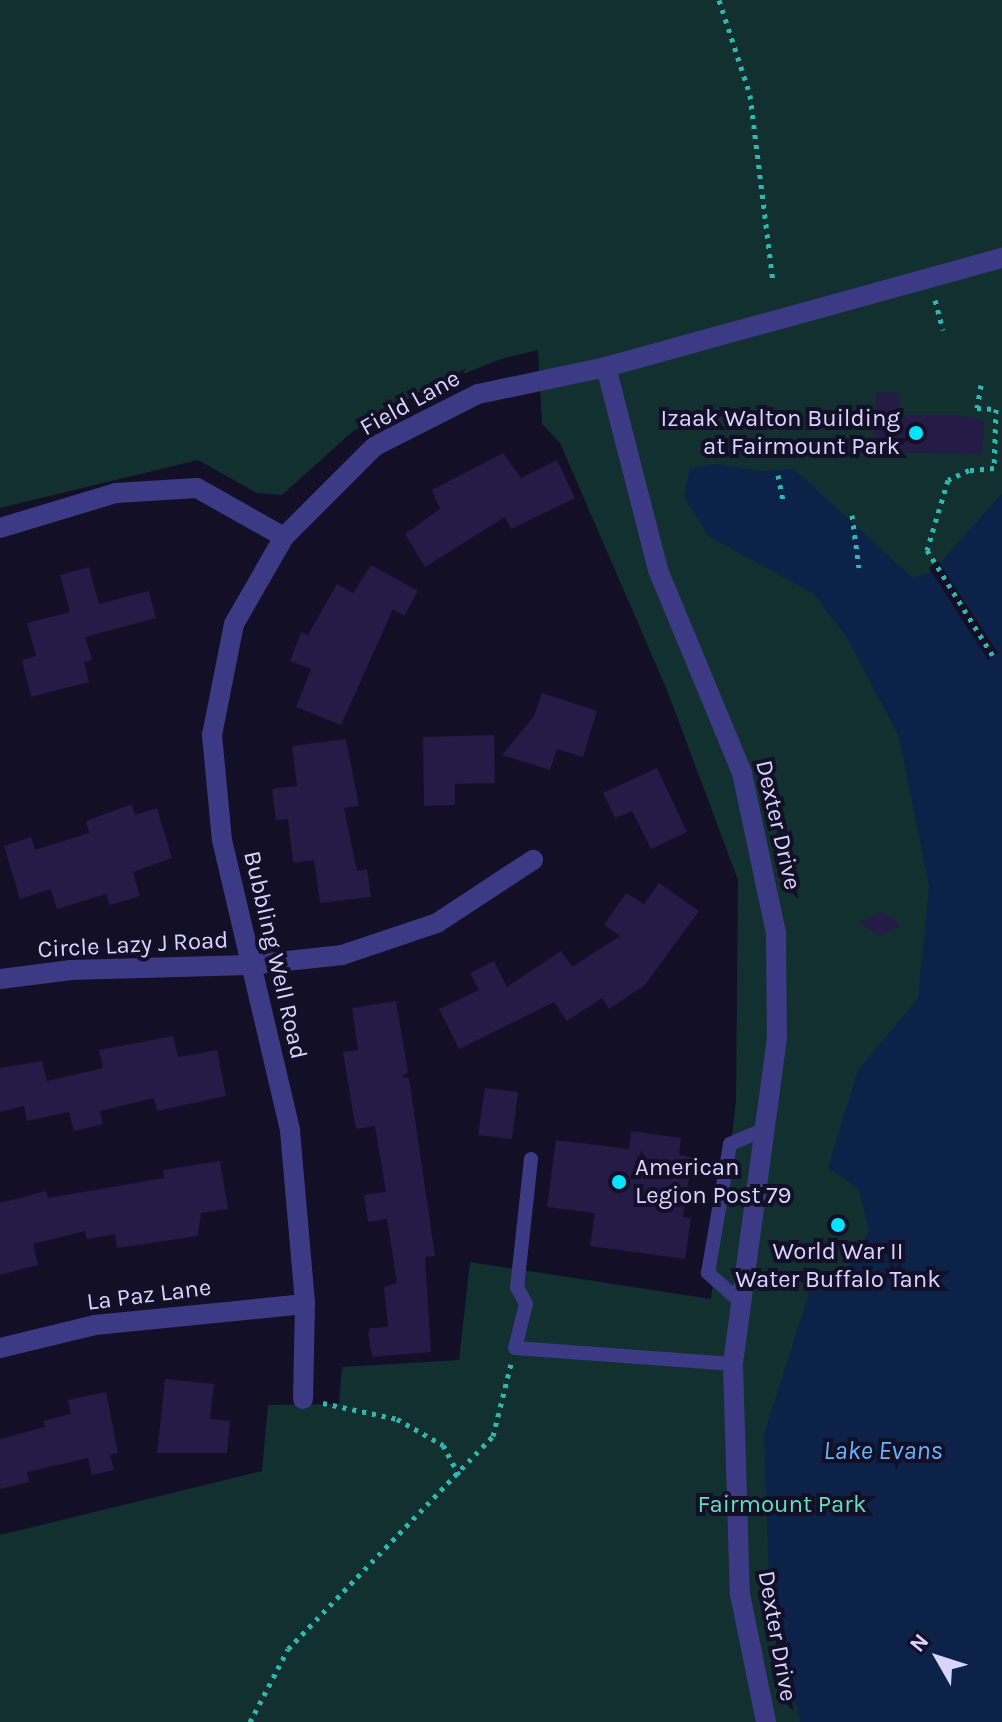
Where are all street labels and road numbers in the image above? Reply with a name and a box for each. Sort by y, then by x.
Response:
street label: Field Lane [355,364,465,442]
street label: Dexter Drive [749,757,807,893]
street label: Bubbling Well Road [237,848,313,1062]
street label: Circle Lazy J Road [37,926,229,964]
street label: La Paz Lane [85,1273,213,1317]
street label: Dexter Drive [751,1568,803,1704]

